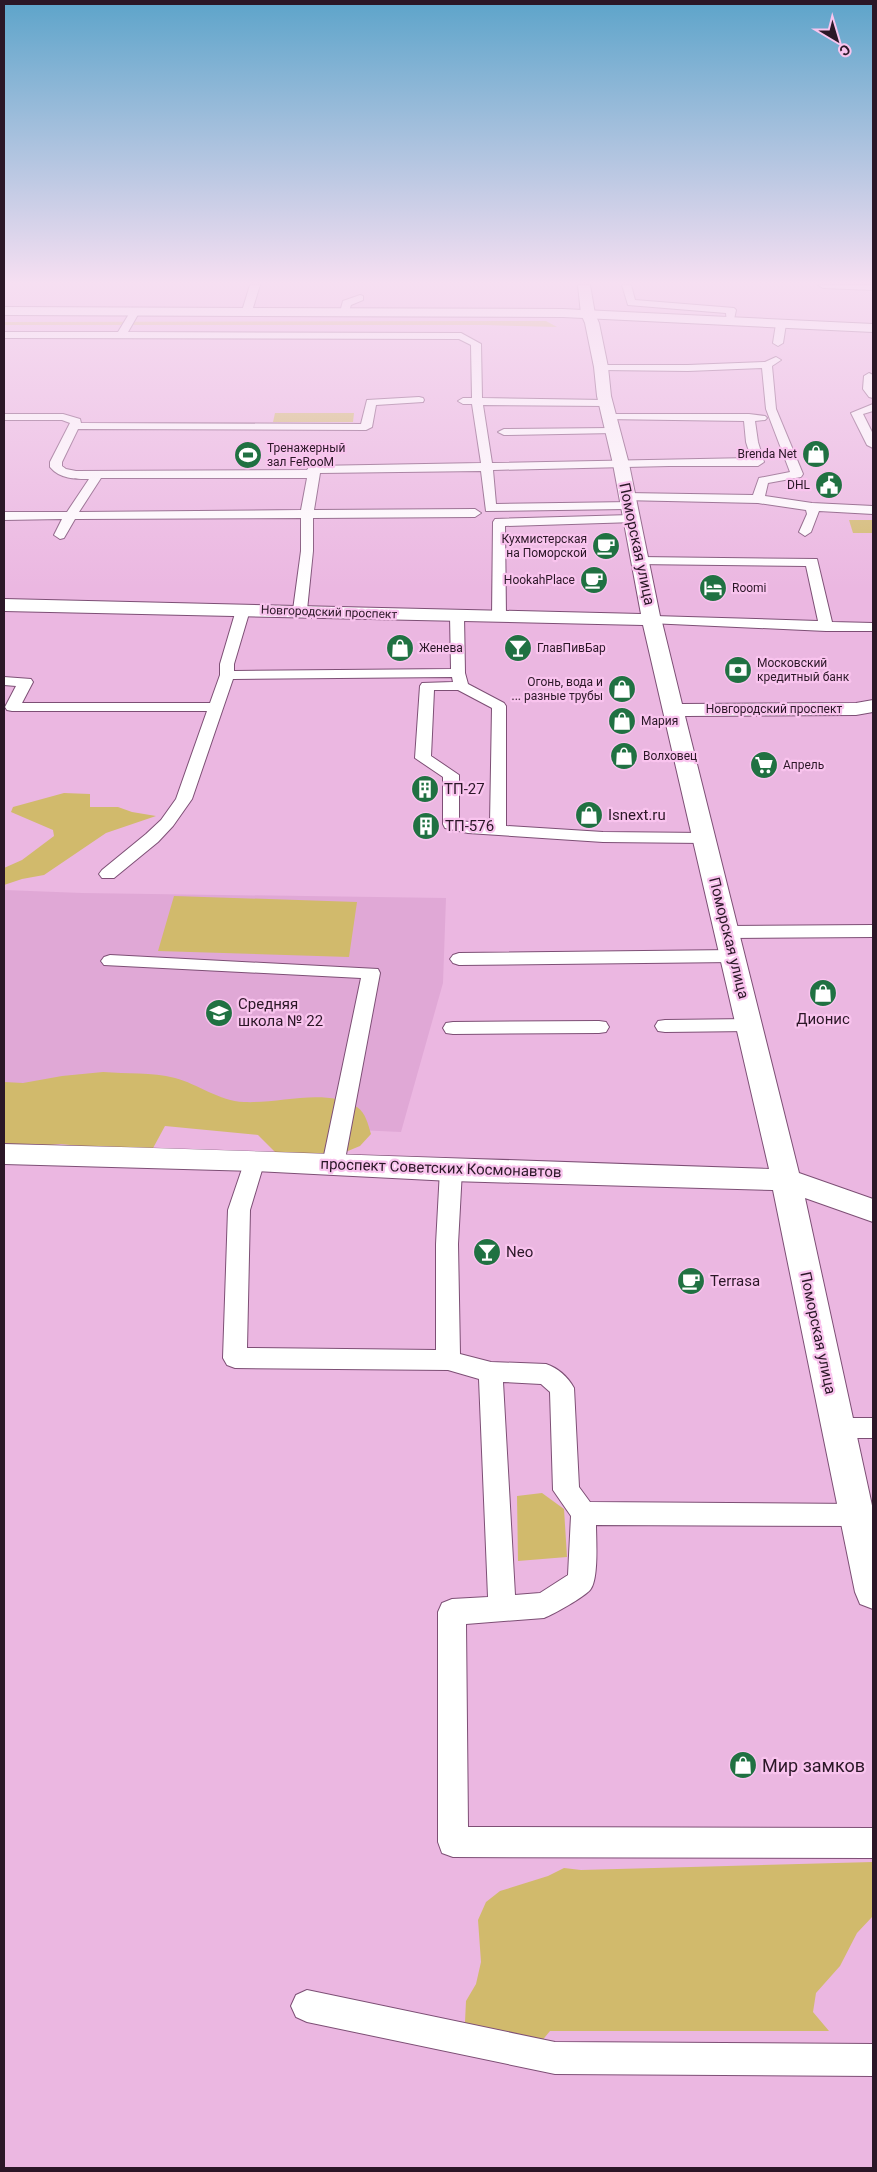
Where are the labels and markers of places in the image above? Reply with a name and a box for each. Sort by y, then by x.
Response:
shop icon: Brenda Net [801,439,831,469]
sports icon: Тренажерный зал FeRooM [233,440,263,470]
place label: Тренажерный зал FeRooM [267,441,345,469]
place label: Brenda Net [737,447,797,461]
public building icon: DHL [814,470,844,500]
place label: DHL [787,478,811,492]
cafe icon: Кухмистерская на Поморской [591,531,621,561]
place label: Кухмистерская на Поморской [502,532,587,560]
cafe icon: HookahPlace [579,565,609,595]
place label: HookahPlace [504,573,575,587]
hotel icon: Roomi [698,573,728,603]
place label: Roomi [732,581,767,595]
shop icon: Женева [385,633,415,663]
bar icon: ГлавПивБар [503,633,533,663]
place label: Женева [419,641,463,655]
place label: ГлавПивБар [537,641,606,655]
bank icon: Московский кредитный банк [723,655,753,685]
place label: Московский кредитный банк [757,656,850,684]
shop icon: Огонь, вода и ... разные трубы [607,674,637,704]
place label: Огонь, вода и ... разные трубы [512,675,603,703]
shop icon: Мария [607,706,637,736]
place label: Мария [641,714,678,728]
shop icon: Волховец [609,741,639,771]
place label: Волховец [643,749,697,763]
supermarket icon: Апрель [749,750,779,780]
place label: Апрель [783,758,824,772]
building icon: ТП-27 [410,774,440,804]
place label: ТП-27 [444,780,485,798]
shop icon: Isnext.ru [574,800,604,830]
place label: Isnext.ru [608,806,666,824]
building icon: ТП-576 [411,811,441,841]
place label: ТП-576 [445,817,494,835]
shop icon: Дионис [808,978,838,1008]
place label: Средняя школа № 22 [238,995,323,1030]
school or university icon: Средняя школа № 22 [204,998,234,1028]
place label: Дионис [796,1010,850,1028]
bar icon: Neo [472,1237,502,1267]
place label: Neo [506,1243,533,1261]
cafe icon: Terrasa [676,1266,706,1296]
place label: Terrasa [710,1272,760,1290]
shop icon: Мир замков [728,1750,758,1780]
place label: Мир замков [762,1755,865,1776]

